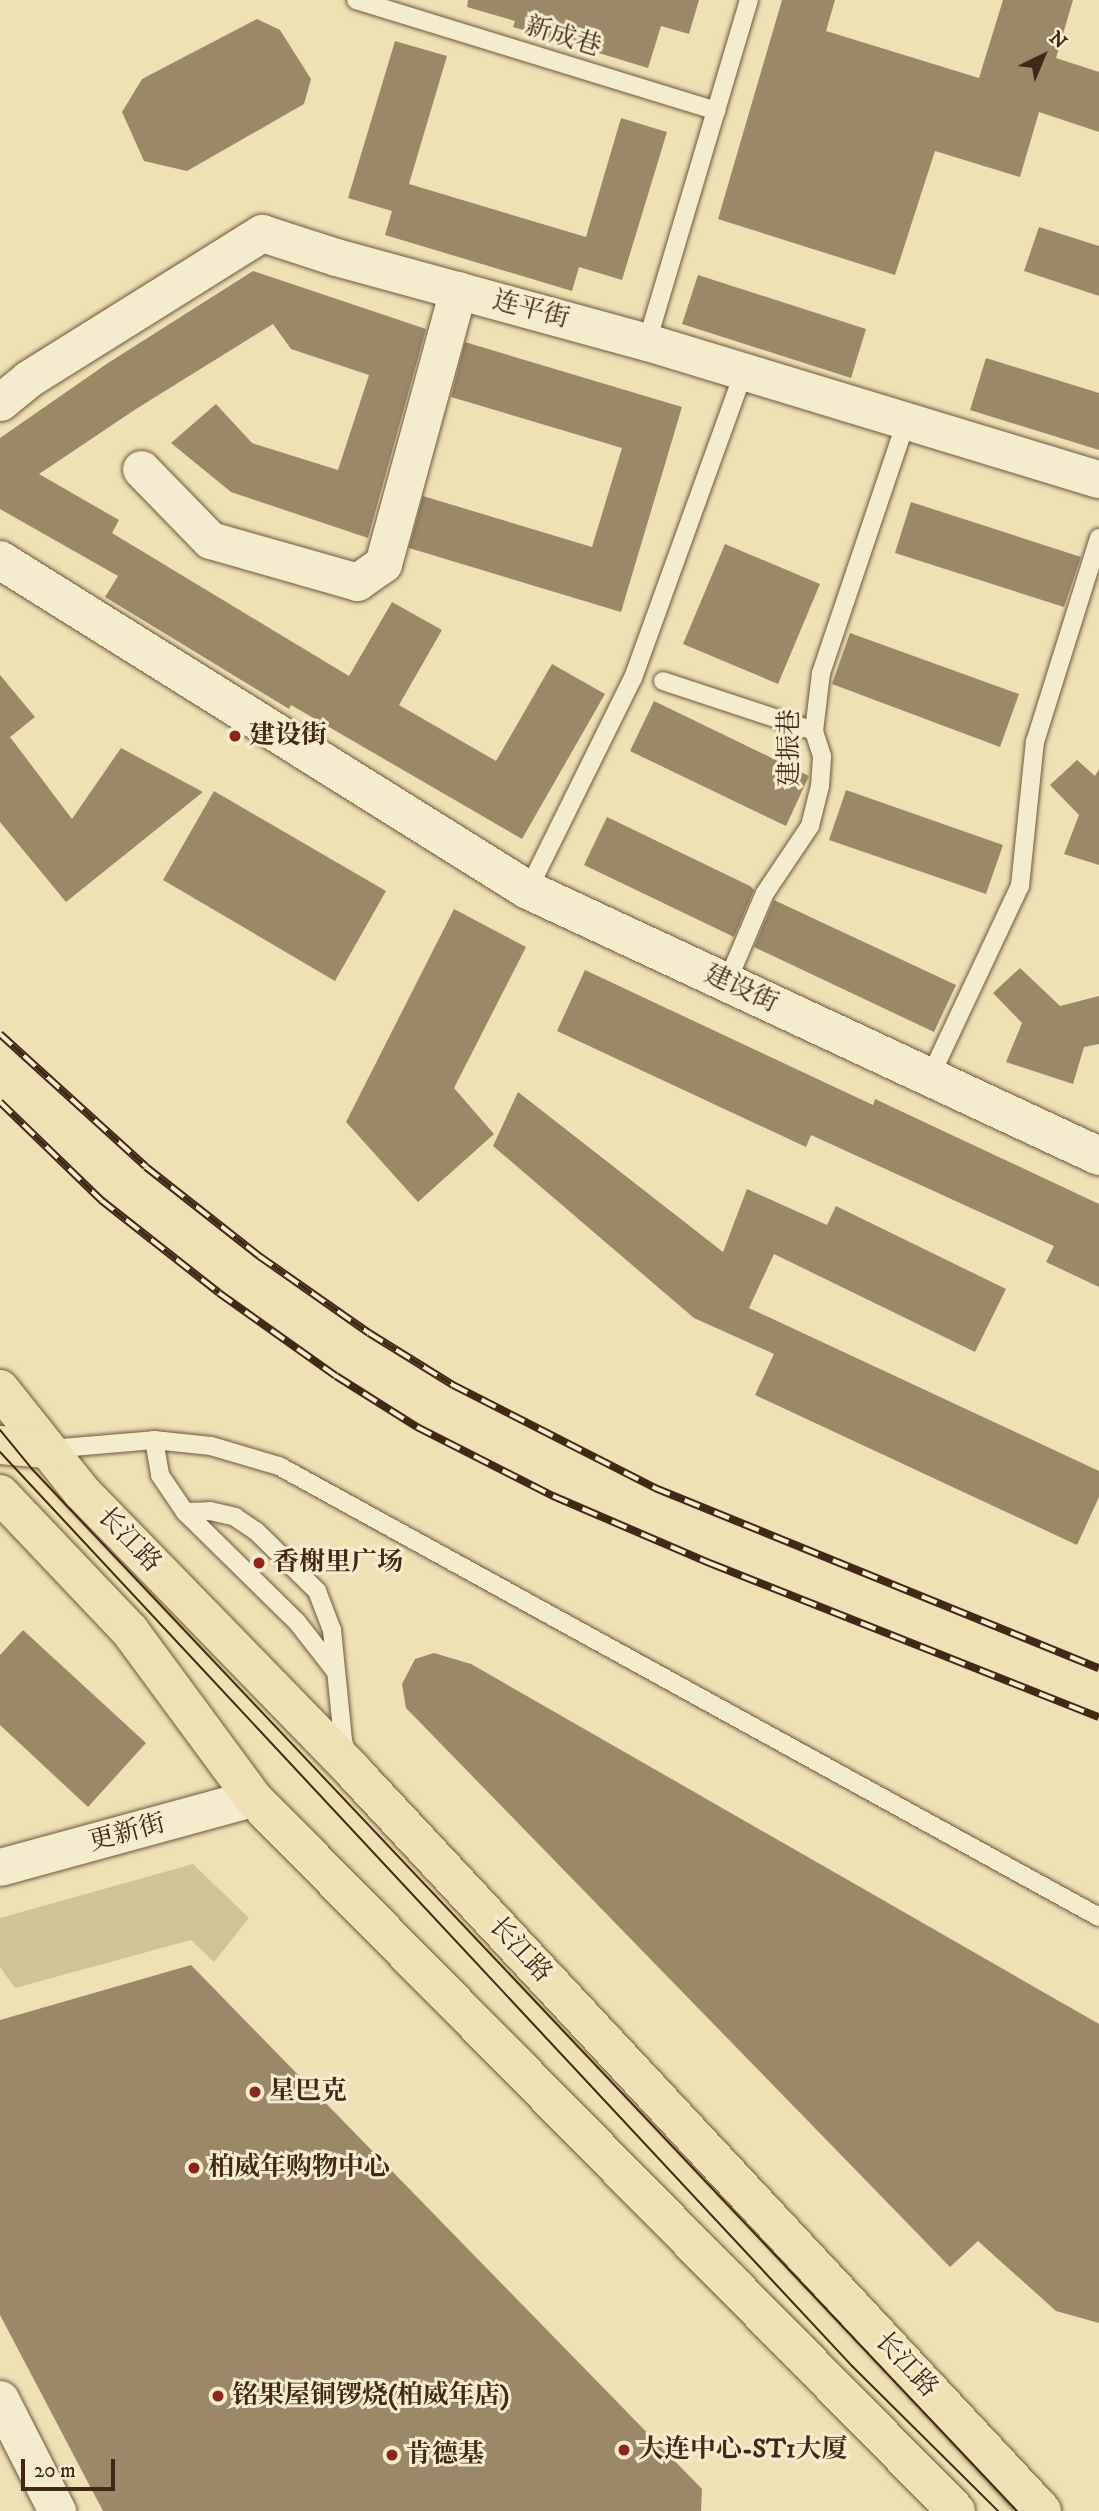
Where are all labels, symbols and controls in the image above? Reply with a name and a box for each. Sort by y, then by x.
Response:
street label: 新成巷 [521,11,605,63]
north arrow [1008,21,1078,91]
text: N [1044,27,1071,54]
street label: 连平街 [489,285,573,335]
street label: 建振巷 [774,709,806,787]
place label: 建设街 [249,720,327,752]
marker: 建设街 [227,728,243,744]
street label: 建设街 [699,958,783,1020]
street label: 长江路 [91,1501,167,1579]
place label: 香榭里广场 [273,1547,403,1579]
marker: 香榭里广场 [251,1555,267,1571]
street label: 更新街 [85,1808,169,1858]
street label: 长江路 [482,1911,558,1989]
place label: 星巴克 [269,2076,347,2108]
marker: 星巴克 [247,2084,263,2100]
place label: 柏威年购物中心 [208,2152,390,2184]
marker: 柏威年购物中心 [186,2160,202,2176]
street label: 长江路 [868,2326,944,2404]
place label: 铭果屋铜锣烧(柏威年店) [232,2380,509,2412]
marker: 铭果屋铜锣烧(柏威年店) [210,2388,226,2404]
place label: 大连中心-ST1大厦 [638,2434,847,2466]
place label: 肯德基 [406,2439,484,2471]
marker: 大连中心-ST1大厦 [616,2442,632,2458]
scale bar [24,2444,119,2488]
marker: 肯德基 [384,2447,400,2463]
text: 20 m [34,2458,76,2484]

